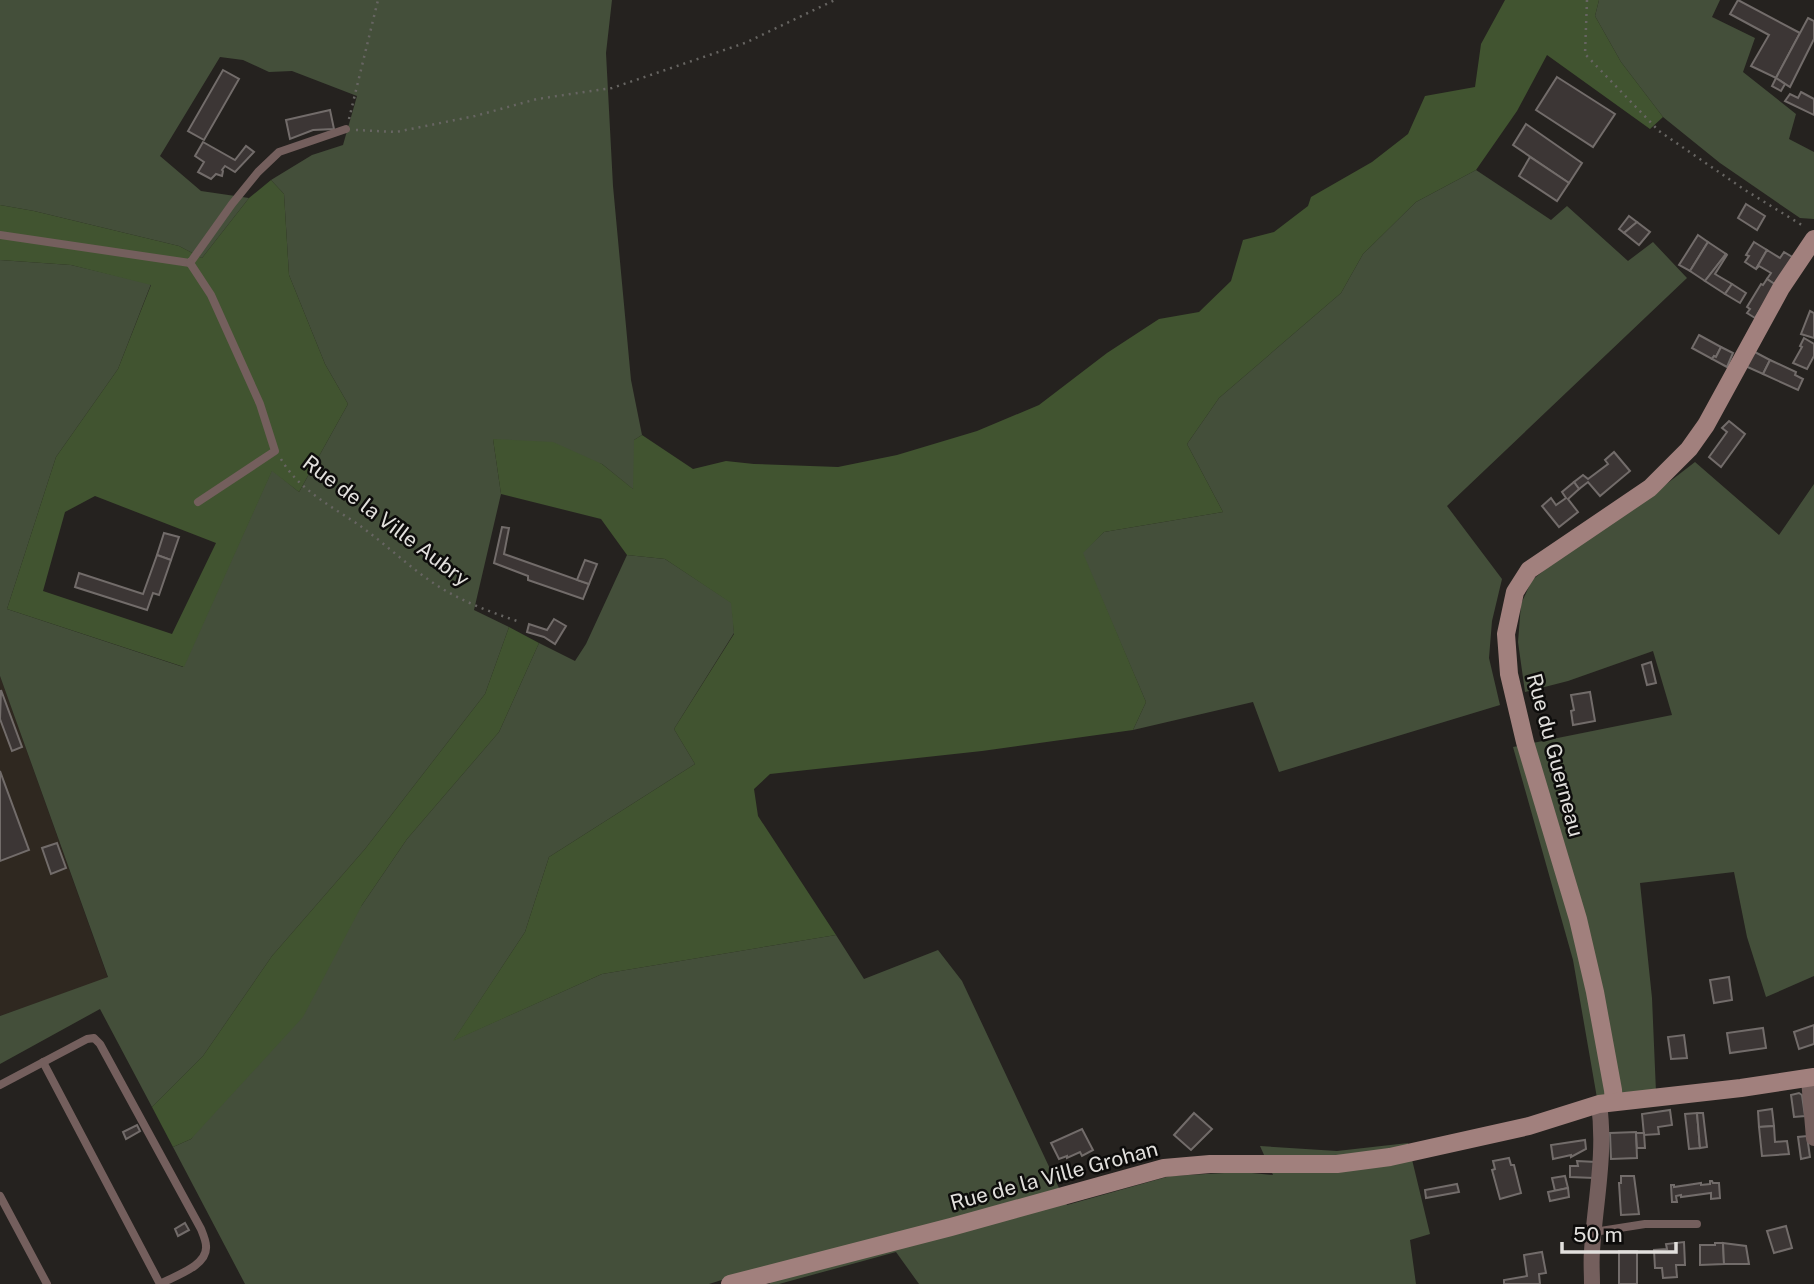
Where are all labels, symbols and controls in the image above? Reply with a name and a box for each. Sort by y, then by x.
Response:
street label: Rue de la Ville Aubry [298,450,475,591]
street label: Rue du Guerneau [1522,670,1589,839]
street label: Rue de la Ville Grohan [947,1136,1160,1215]
scale bar [1562,1210,1676,1254]
text: 50 m [1573,1222,1623,1247]

